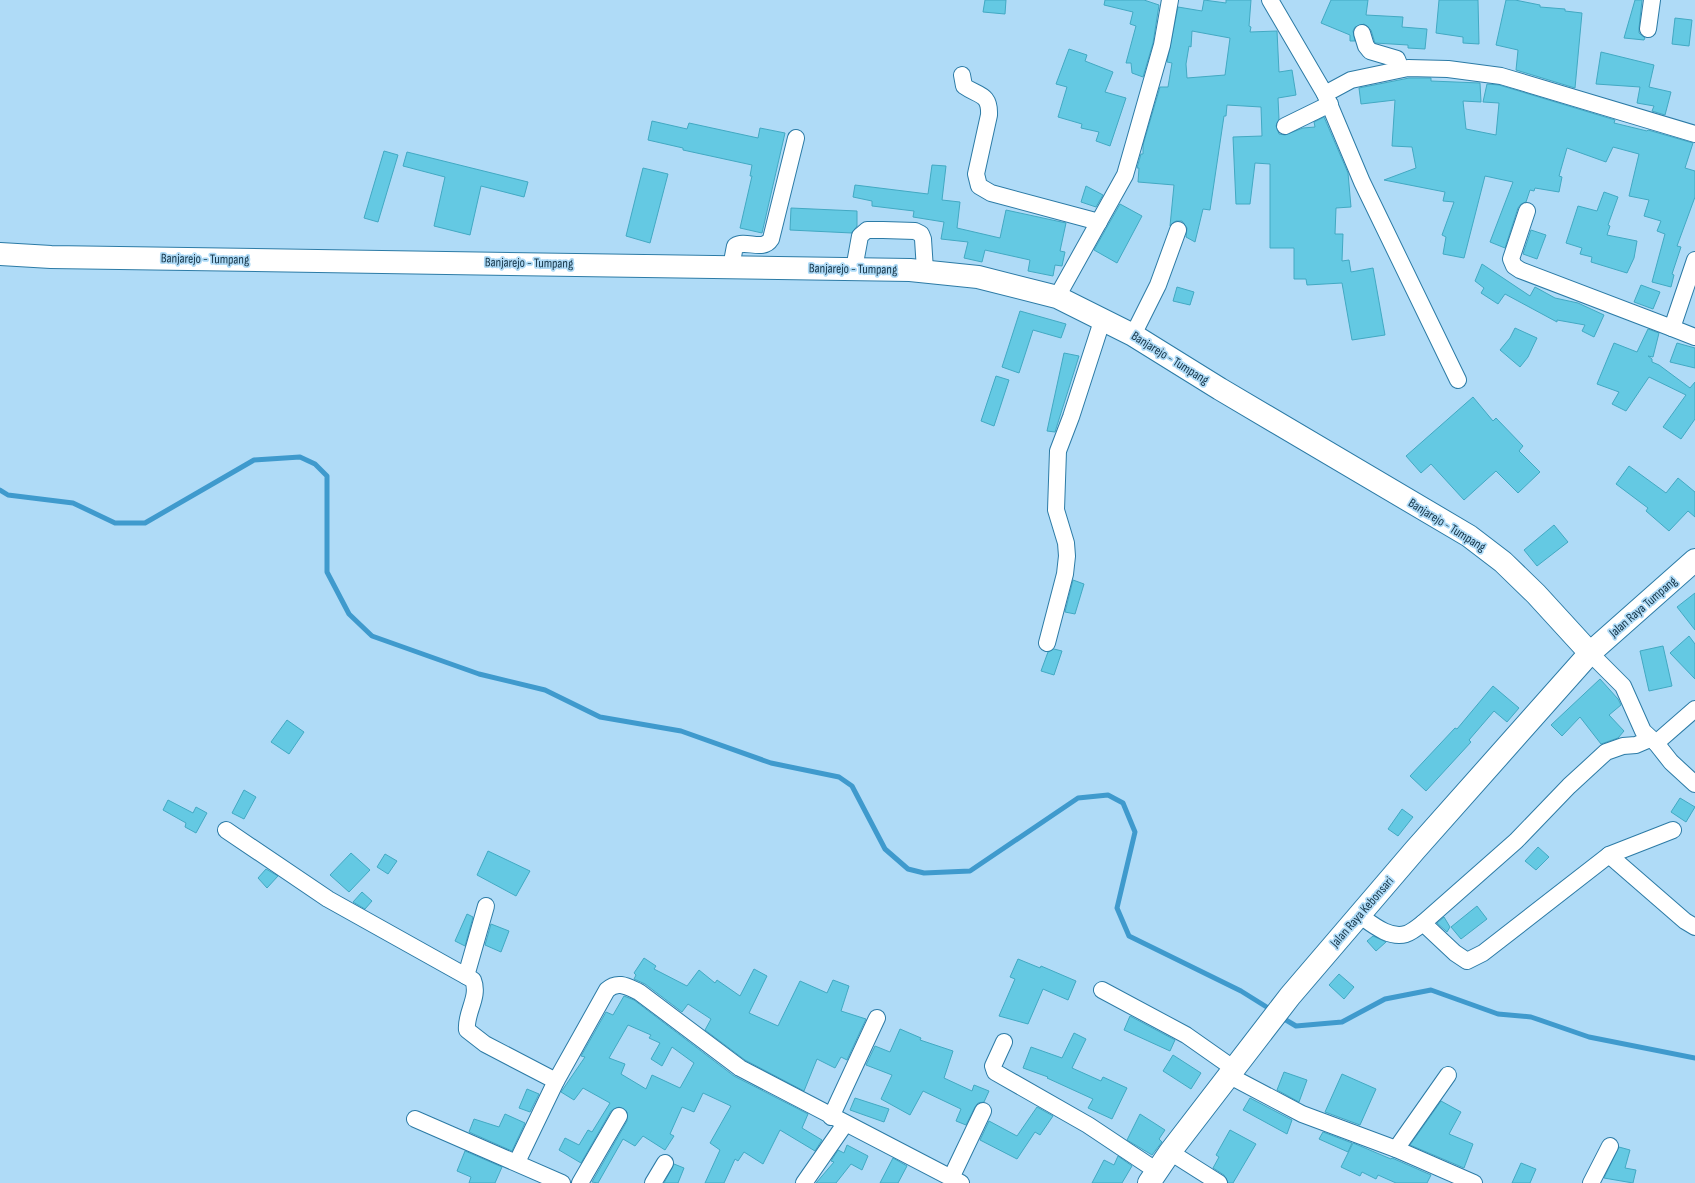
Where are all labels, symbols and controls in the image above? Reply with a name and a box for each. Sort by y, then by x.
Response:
street label: Banjarejo - Tumpang [161,250,249,268]
street label: Banjarejo - Tumpang [485,254,573,272]
street label: Banjarejo - Tumpang [809,260,897,278]
street label: Banjarejo - Tumpang [1128,328,1212,388]
street label: Banjarejo - Tumpang [1405,495,1489,555]
street label: Jalan Raya Tumpang [1605,573,1680,641]
street label: Jalan Raya Kebonsari [1326,873,1397,951]

